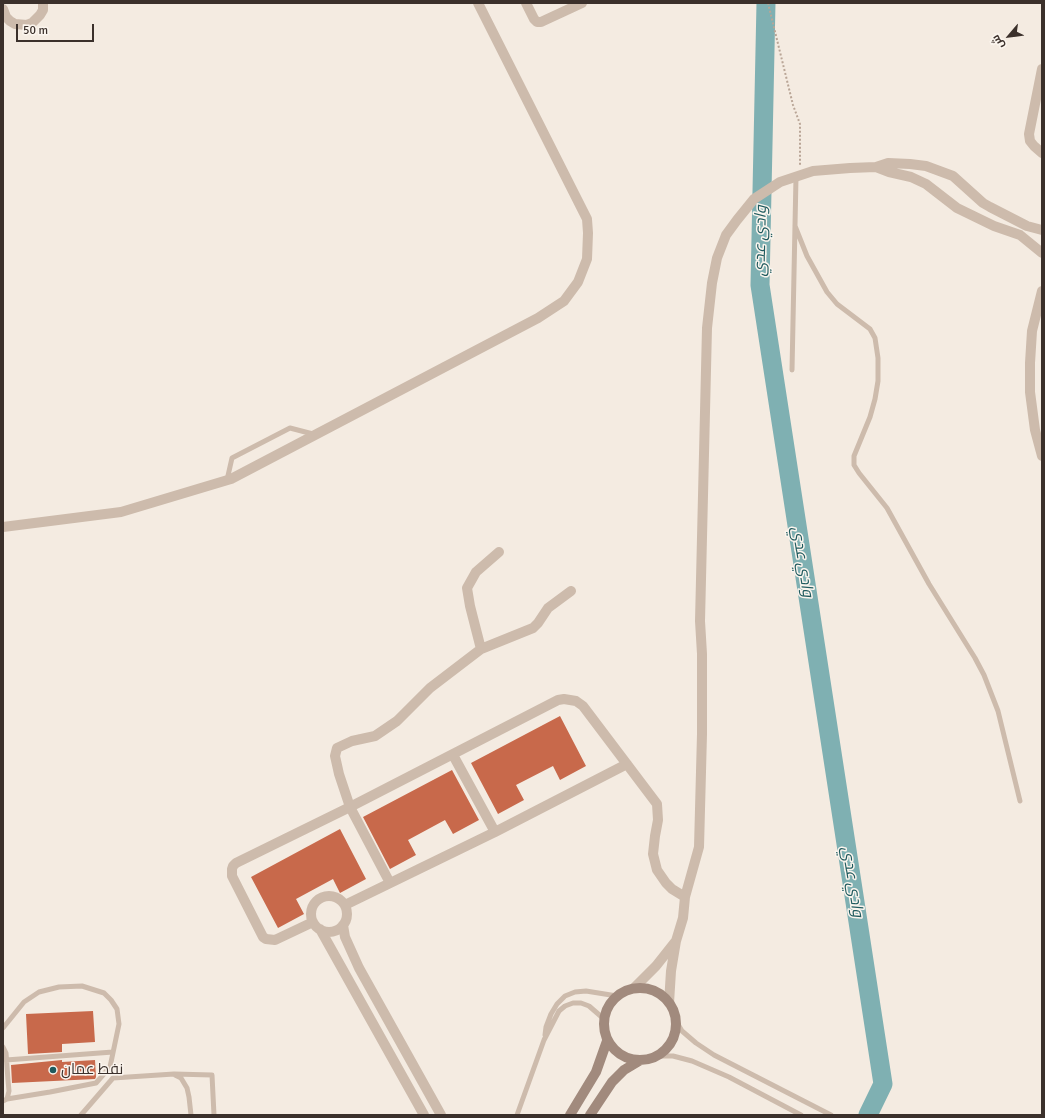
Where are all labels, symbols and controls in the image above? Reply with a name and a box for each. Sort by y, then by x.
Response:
scale bar [18,16,96,42]
north arrow [989,16,1029,56]
text: 50 m [23,23,48,38]
text: ش [989,33,1007,51]
water label: وادي عدي [751,205,771,277]
water label: وادي عدي [787,525,817,599]
water label: وادي عدي [837,845,867,919]
place label: نفط عمان [61,1061,123,1079]
marker: نفط عمان [48,1065,58,1075]

